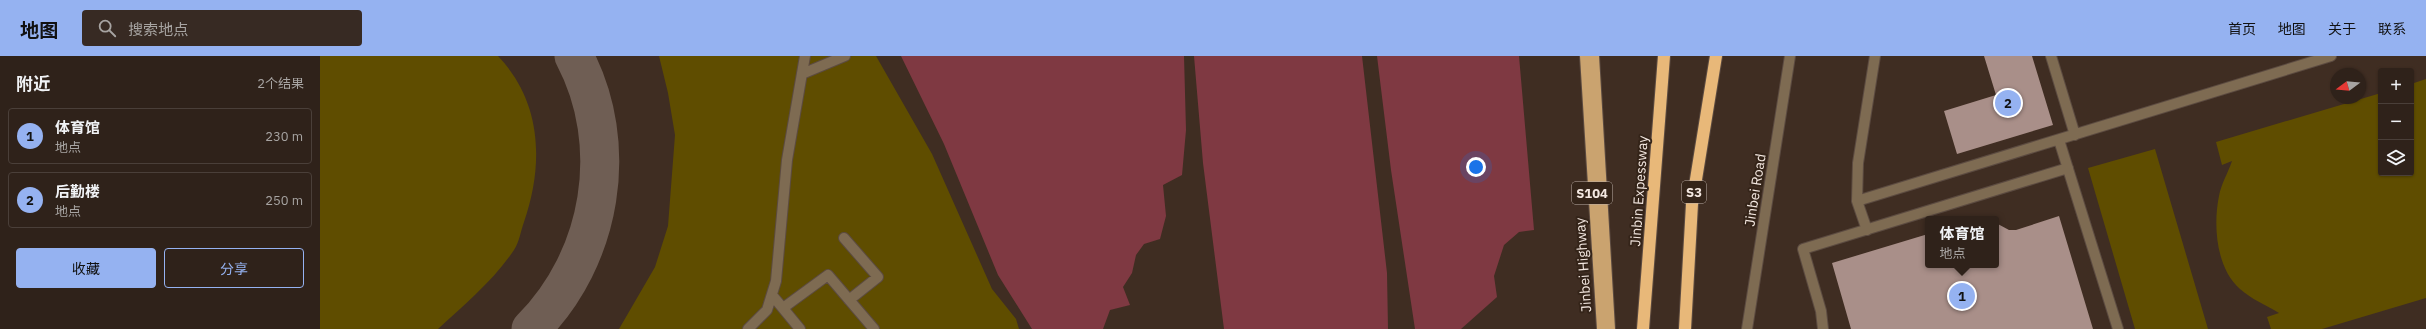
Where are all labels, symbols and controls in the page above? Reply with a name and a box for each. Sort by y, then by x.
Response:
search box [82,10,362,46]
icon: search [96,17,118,39]
text: 地图 [20,18,58,42]
text: 搜索地点 [128,20,188,39]
text: 首页 [2228,20,2256,38]
text: 地图 [2278,20,2306,38]
text: 关于 [2328,20,2356,38]
text: 联系 [2378,20,2406,38]
north arrow [2330,68,2366,104]
map controls [2378,68,2414,176]
button: + [2378,68,2414,104]
text: 附近 [16,73,50,95]
text: 2个结果 [257,75,304,92]
pin: 2 [1995,88,2021,118]
button: − [2378,104,2414,140]
text: 体育馆 [55,118,100,137]
text: 1 [26,128,34,145]
text: 230 m [265,128,303,145]
street label: Jinbin Expessway [1626,135,1652,247]
text: 地点 [55,139,81,156]
button: layers [2378,140,2414,176]
street label: Jinbei Road [1740,152,1770,228]
your location [1466,157,1486,177]
road number: S3 [1682,181,1706,203]
text: 后勤楼 [55,182,100,201]
road number: S104 [1572,182,1612,204]
text: 2 [26,192,34,209]
text: 250 m [265,192,303,209]
text: 地点 [55,203,81,220]
popup [1925,216,1999,268]
street label: Jinbei Highway [1571,217,1595,313]
text: 体育馆 [1939,224,1985,243]
text: 地点 [1939,245,1966,262]
button: 收藏 [16,248,156,288]
button: 分享 [164,248,304,288]
pin: 1 [1949,281,1975,311]

